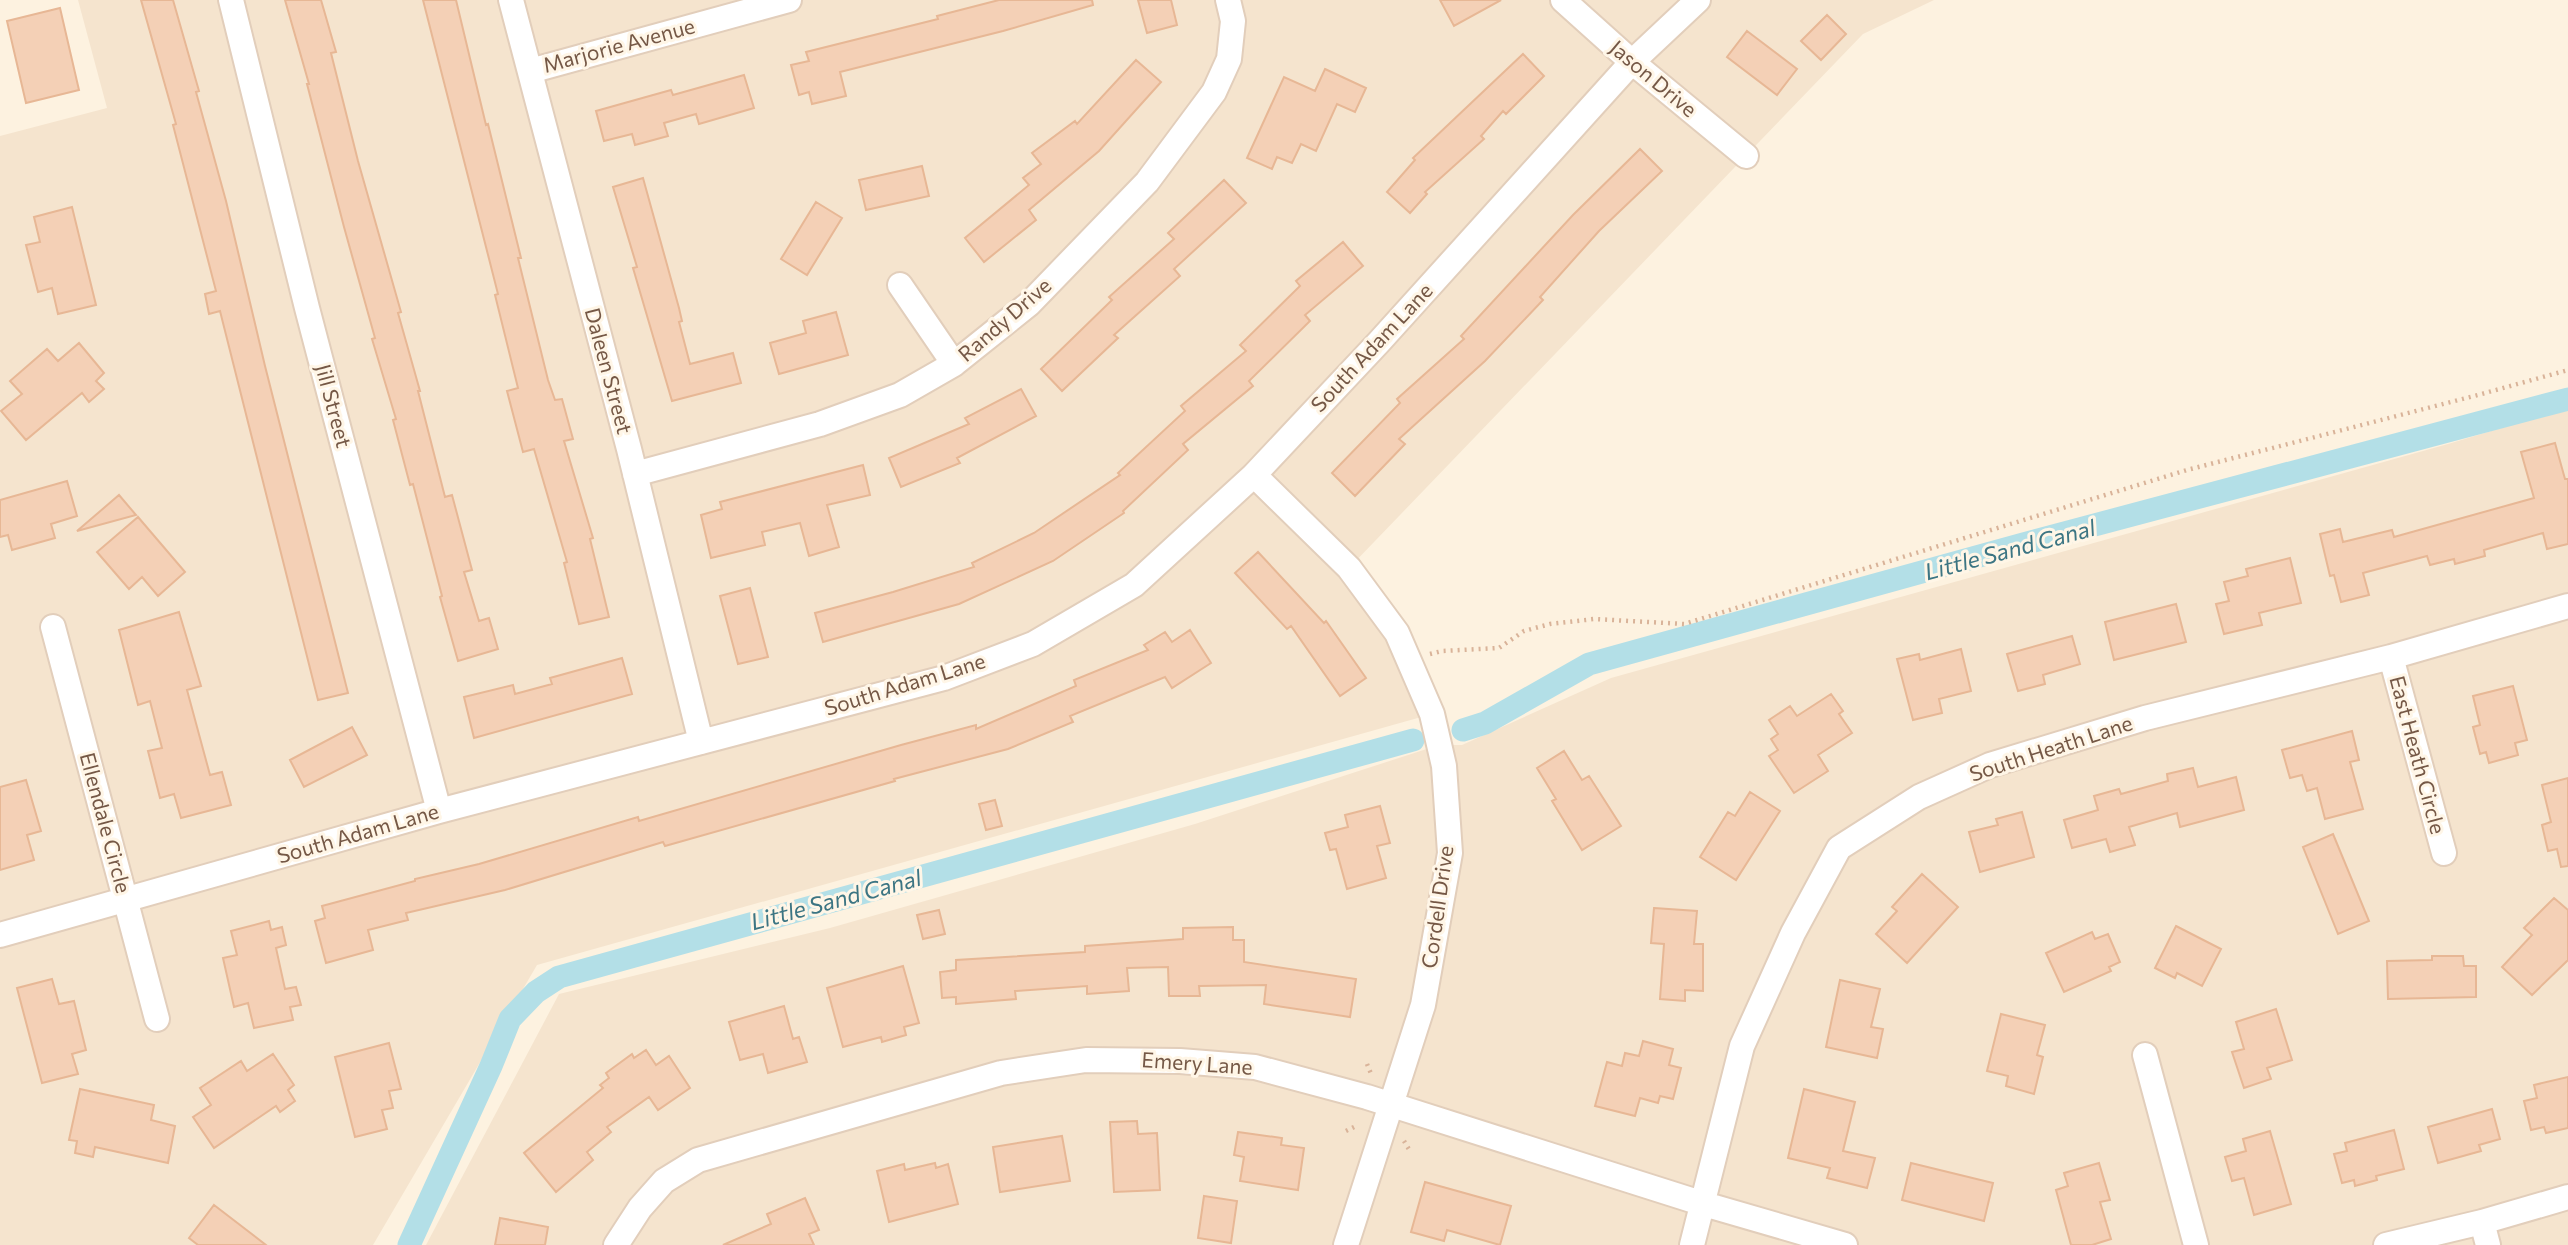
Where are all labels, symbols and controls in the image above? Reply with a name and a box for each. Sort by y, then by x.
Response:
street label: Marjorie Avenue [540,12,697,77]
street label: Jason Drive [1605,34,1703,121]
street label: Randy Drive [953,272,1056,366]
street label: South Adam Lane [1305,277,1437,417]
street label: Daleen Street [581,305,638,436]
street label: Jill Street [311,361,358,450]
water label: Little Sand Canal [1921,512,2099,585]
street label: South Adam Lane [821,647,988,720]
street label: East Heath Circle [2385,673,2452,836]
street label: South Heath Lane [1966,709,2135,786]
street label: Ellendale Circle [76,750,137,896]
street label: South Adam Lane [274,798,441,868]
street label: Cordell Drive [1416,844,1457,970]
water label: Little Sand Canal [747,862,925,935]
street label: Emery Lane [1141,1046,1253,1079]

